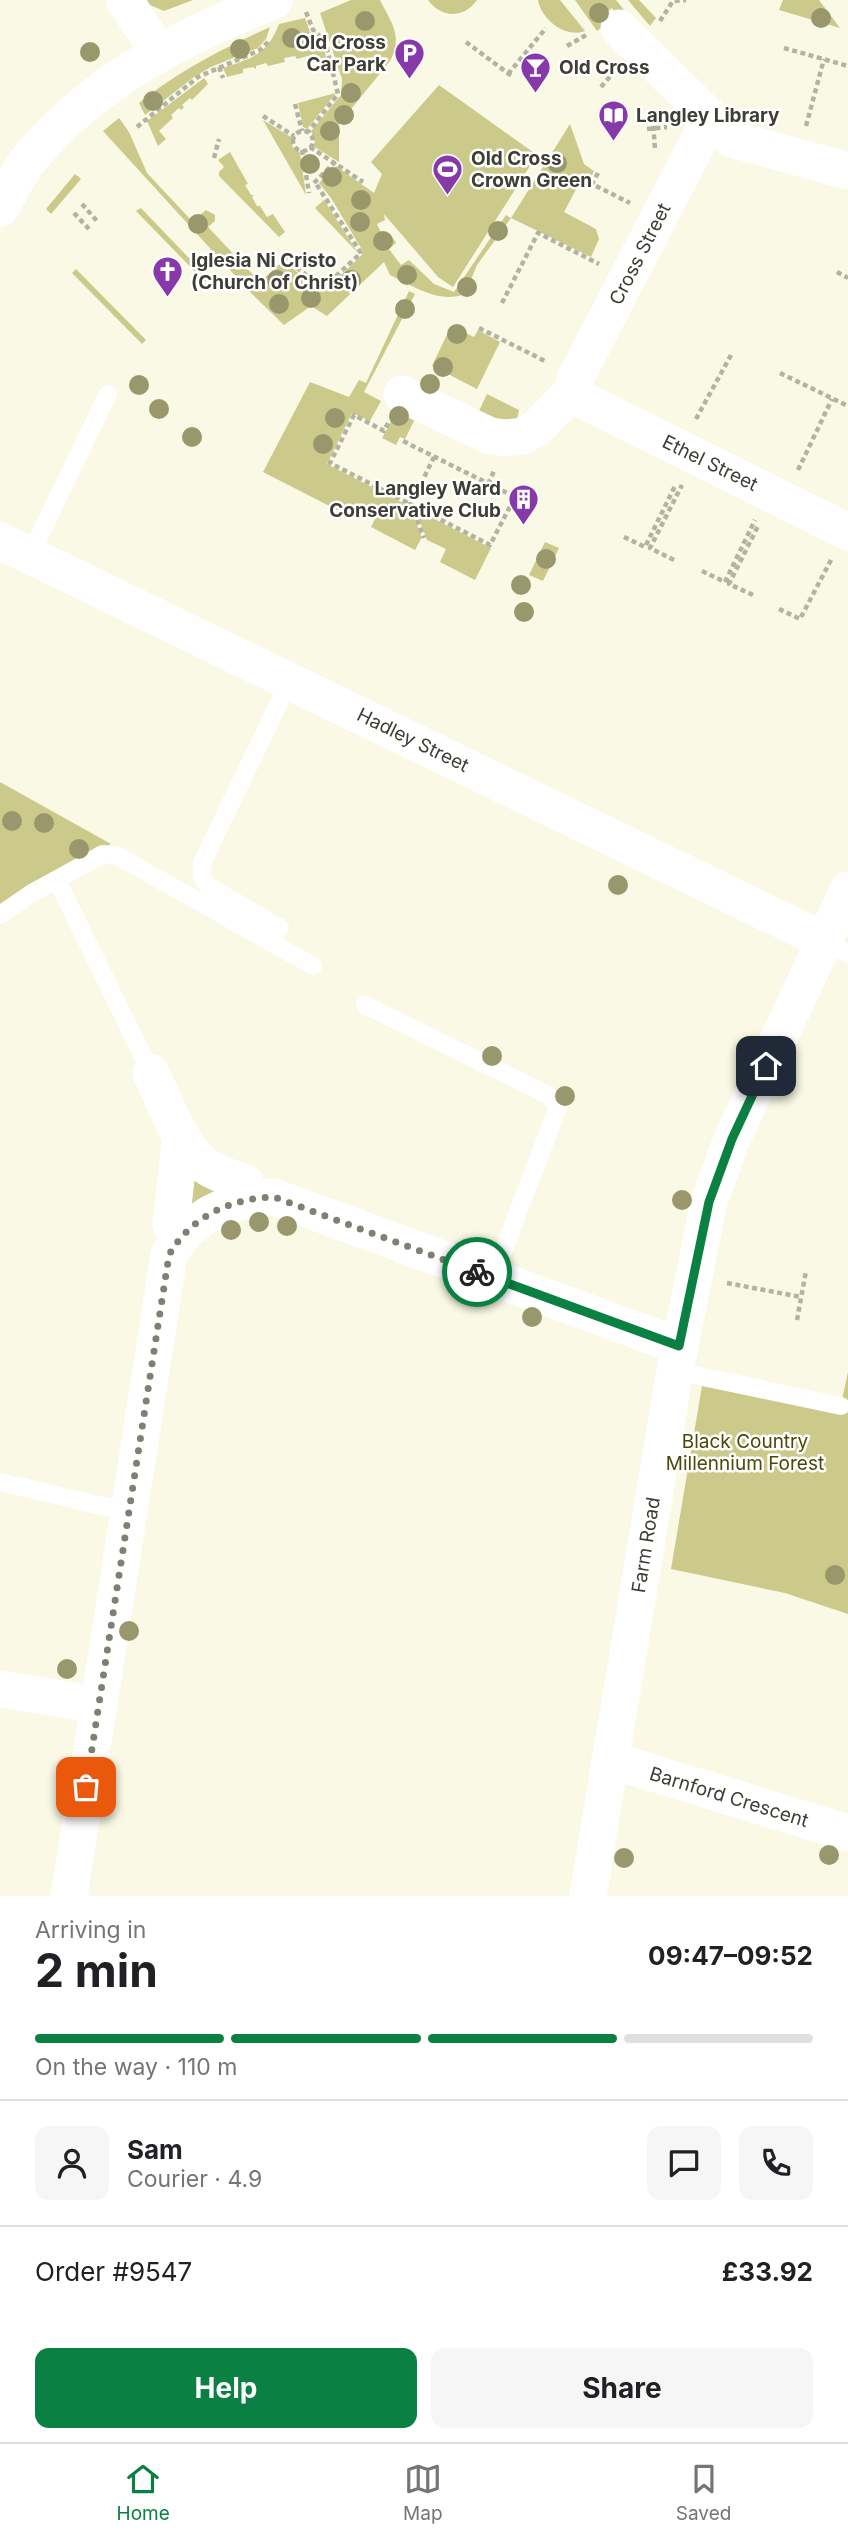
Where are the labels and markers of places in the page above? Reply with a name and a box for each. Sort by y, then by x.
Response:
place label: Old Cross Car Park [295,31,386,76]
parking icon: Old Cross Car Park [392,36,426,80]
bar icon: Old Cross [519,50,553,94]
place label: Old Cross [559,56,650,79]
library icon: Langley Library [596,98,630,142]
place label: Langley Library [636,104,780,127]
place label: Old Cross Crown Green [471,147,592,192]
sports icon: Old Cross Crown Green [431,152,465,196]
place label: Iglesia Ni Cristo (Church of Christ) [191,249,358,294]
church icon: Iglesia Ni Cristo (Church of Christ) [151,254,185,298]
place label: Langley Ward Conservative Club [329,477,501,522]
building icon: Langley Ward Conservative Club [507,482,541,526]
pin [736,1036,796,1096]
pin [56,1757,116,1817]

